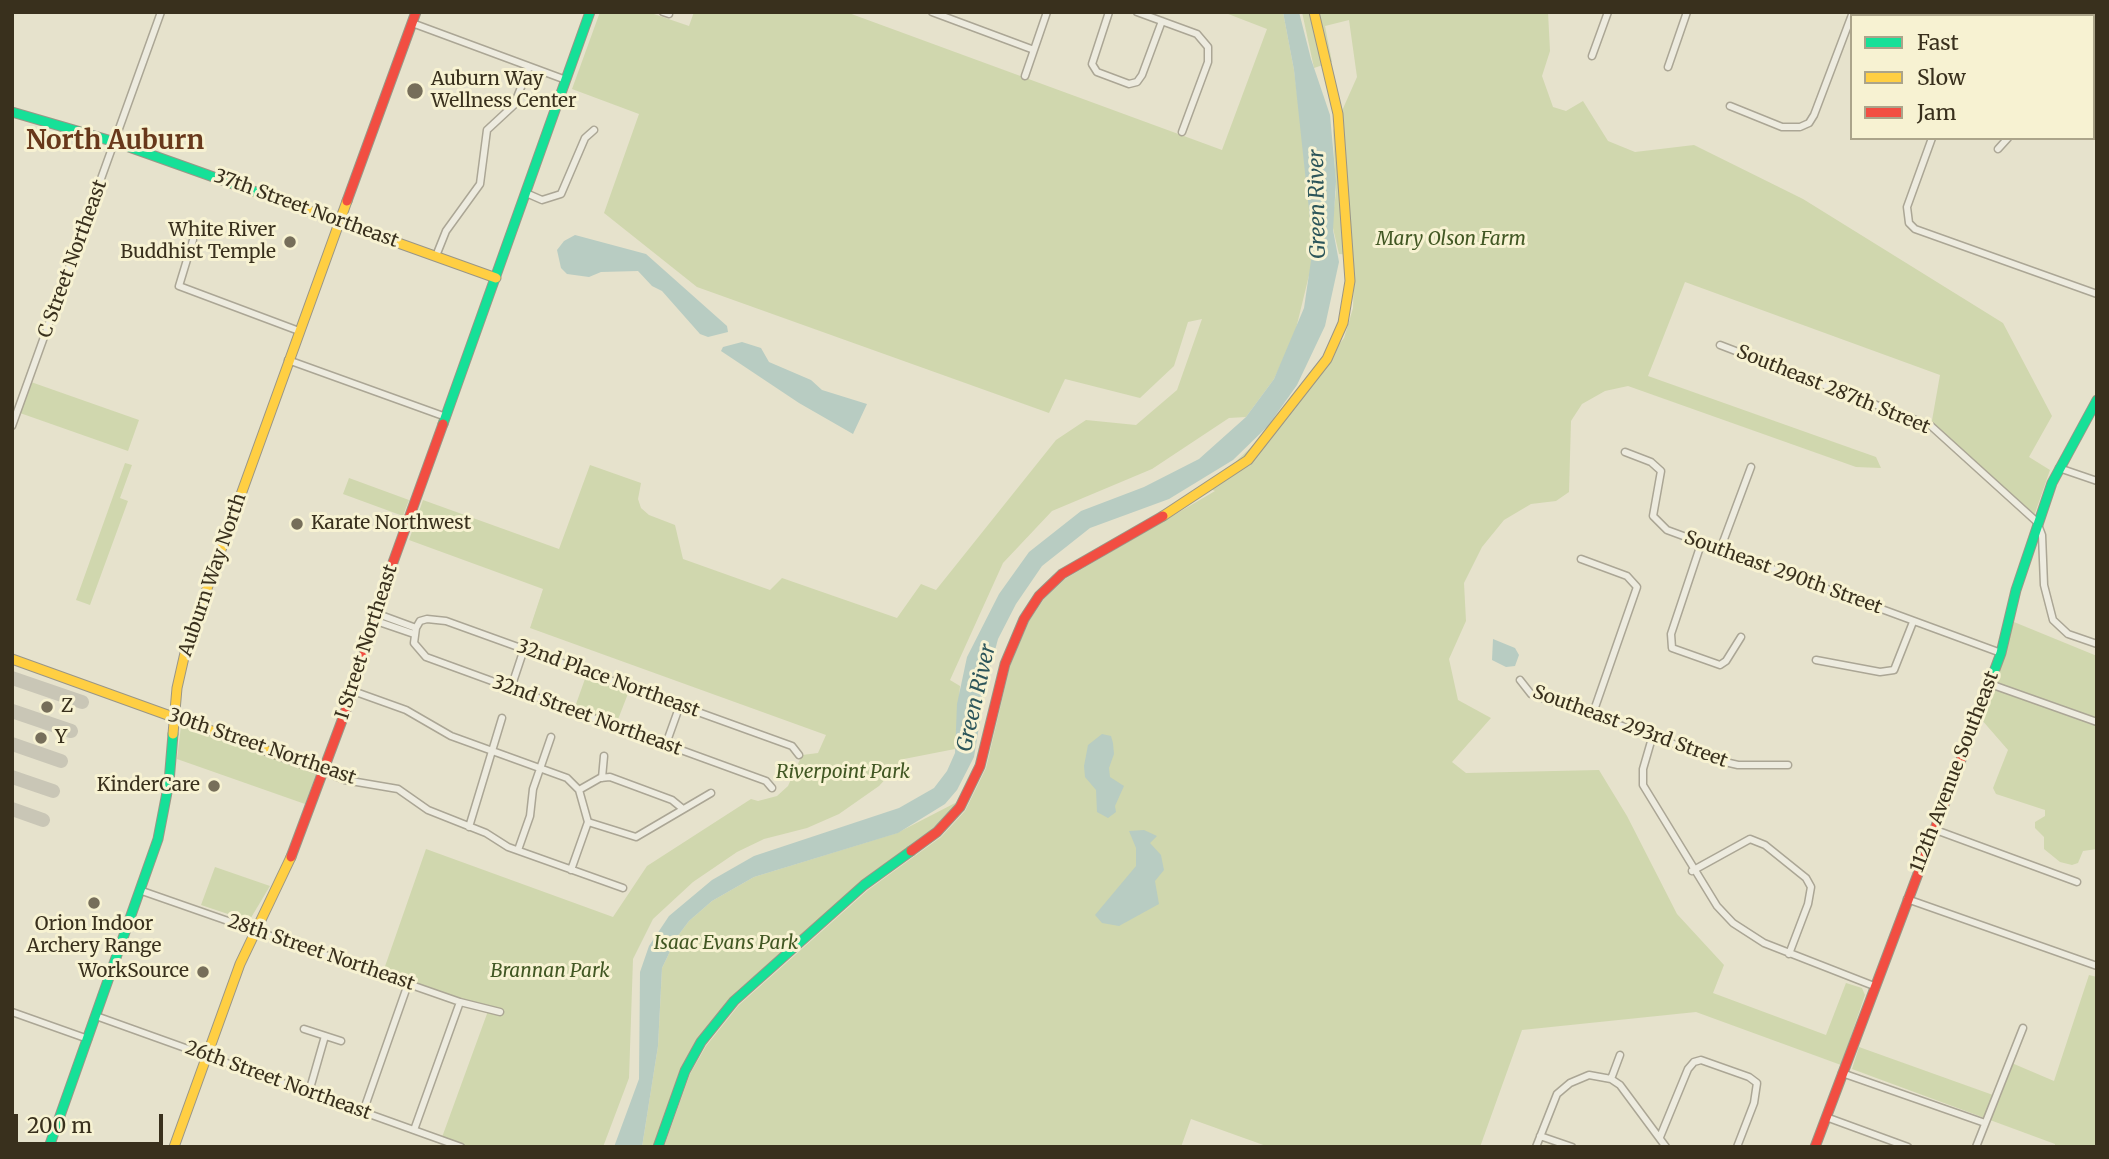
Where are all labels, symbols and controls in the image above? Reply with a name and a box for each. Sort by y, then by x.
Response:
legend [1850,14,2095,140]
text: Fast [1917,29,1959,56]
text: Slow [1917,64,1966,91]
place label: Auburn Way Wellness Center [431,69,576,113]
marker: Auburn Way Wellness Center [405,81,425,101]
text: Jam [1917,99,1956,126]
district label: North Auburn [26,126,204,158]
water label: Green River [1304,149,1332,259]
street label: 37th Street Northeast [211,165,401,253]
street label: C Street Northeast [34,177,112,341]
place label: White River Buddhist Temple [120,220,276,264]
park label: Mary Olson Farm [1376,229,1526,251]
marker: White River Buddhist Temple [282,234,298,250]
street label: Southeast 287th Street [1733,341,1933,439]
street label: Auburn Way North [174,490,252,660]
place label: Karate Northwest [311,513,471,535]
marker: Karate Northwest [289,516,305,532]
street label: Southeast 290th Street [1681,527,1885,619]
street label: I Street Northeast [331,562,403,722]
street label: 32nd Place Northeast [513,635,703,723]
water label: Green River [952,642,1002,754]
street label: 112th Avenue Southeast [1906,668,2004,876]
street label: 32nd Street Northeast [489,671,685,761]
street label: Southeast 293rd Street [1529,681,1731,773]
place label: Z [61,696,73,718]
marker: Z [39,699,55,715]
street label: 30th Street Northeast [165,704,359,790]
place label: Y [55,727,67,749]
marker: Y [33,730,49,746]
park label: Riverpoint Park [776,762,910,784]
place label: KinderCare [97,775,200,797]
marker: KinderCare [206,778,222,794]
marker: Orion Indoor Archery Range [86,895,102,911]
street label: 28th Street Northeast [224,910,418,996]
place label: Orion Indoor Archery Range [27,914,161,958]
park label: Isaac Evans Park [654,933,798,955]
place label: WorkSource [78,961,189,983]
park label: Brannan Park [490,961,610,983]
marker: WorkSource [195,964,211,980]
street label: 26th Street Northeast [182,1037,374,1125]
scale bar [18,1100,166,1144]
text: 200 m [27,1112,92,1139]

